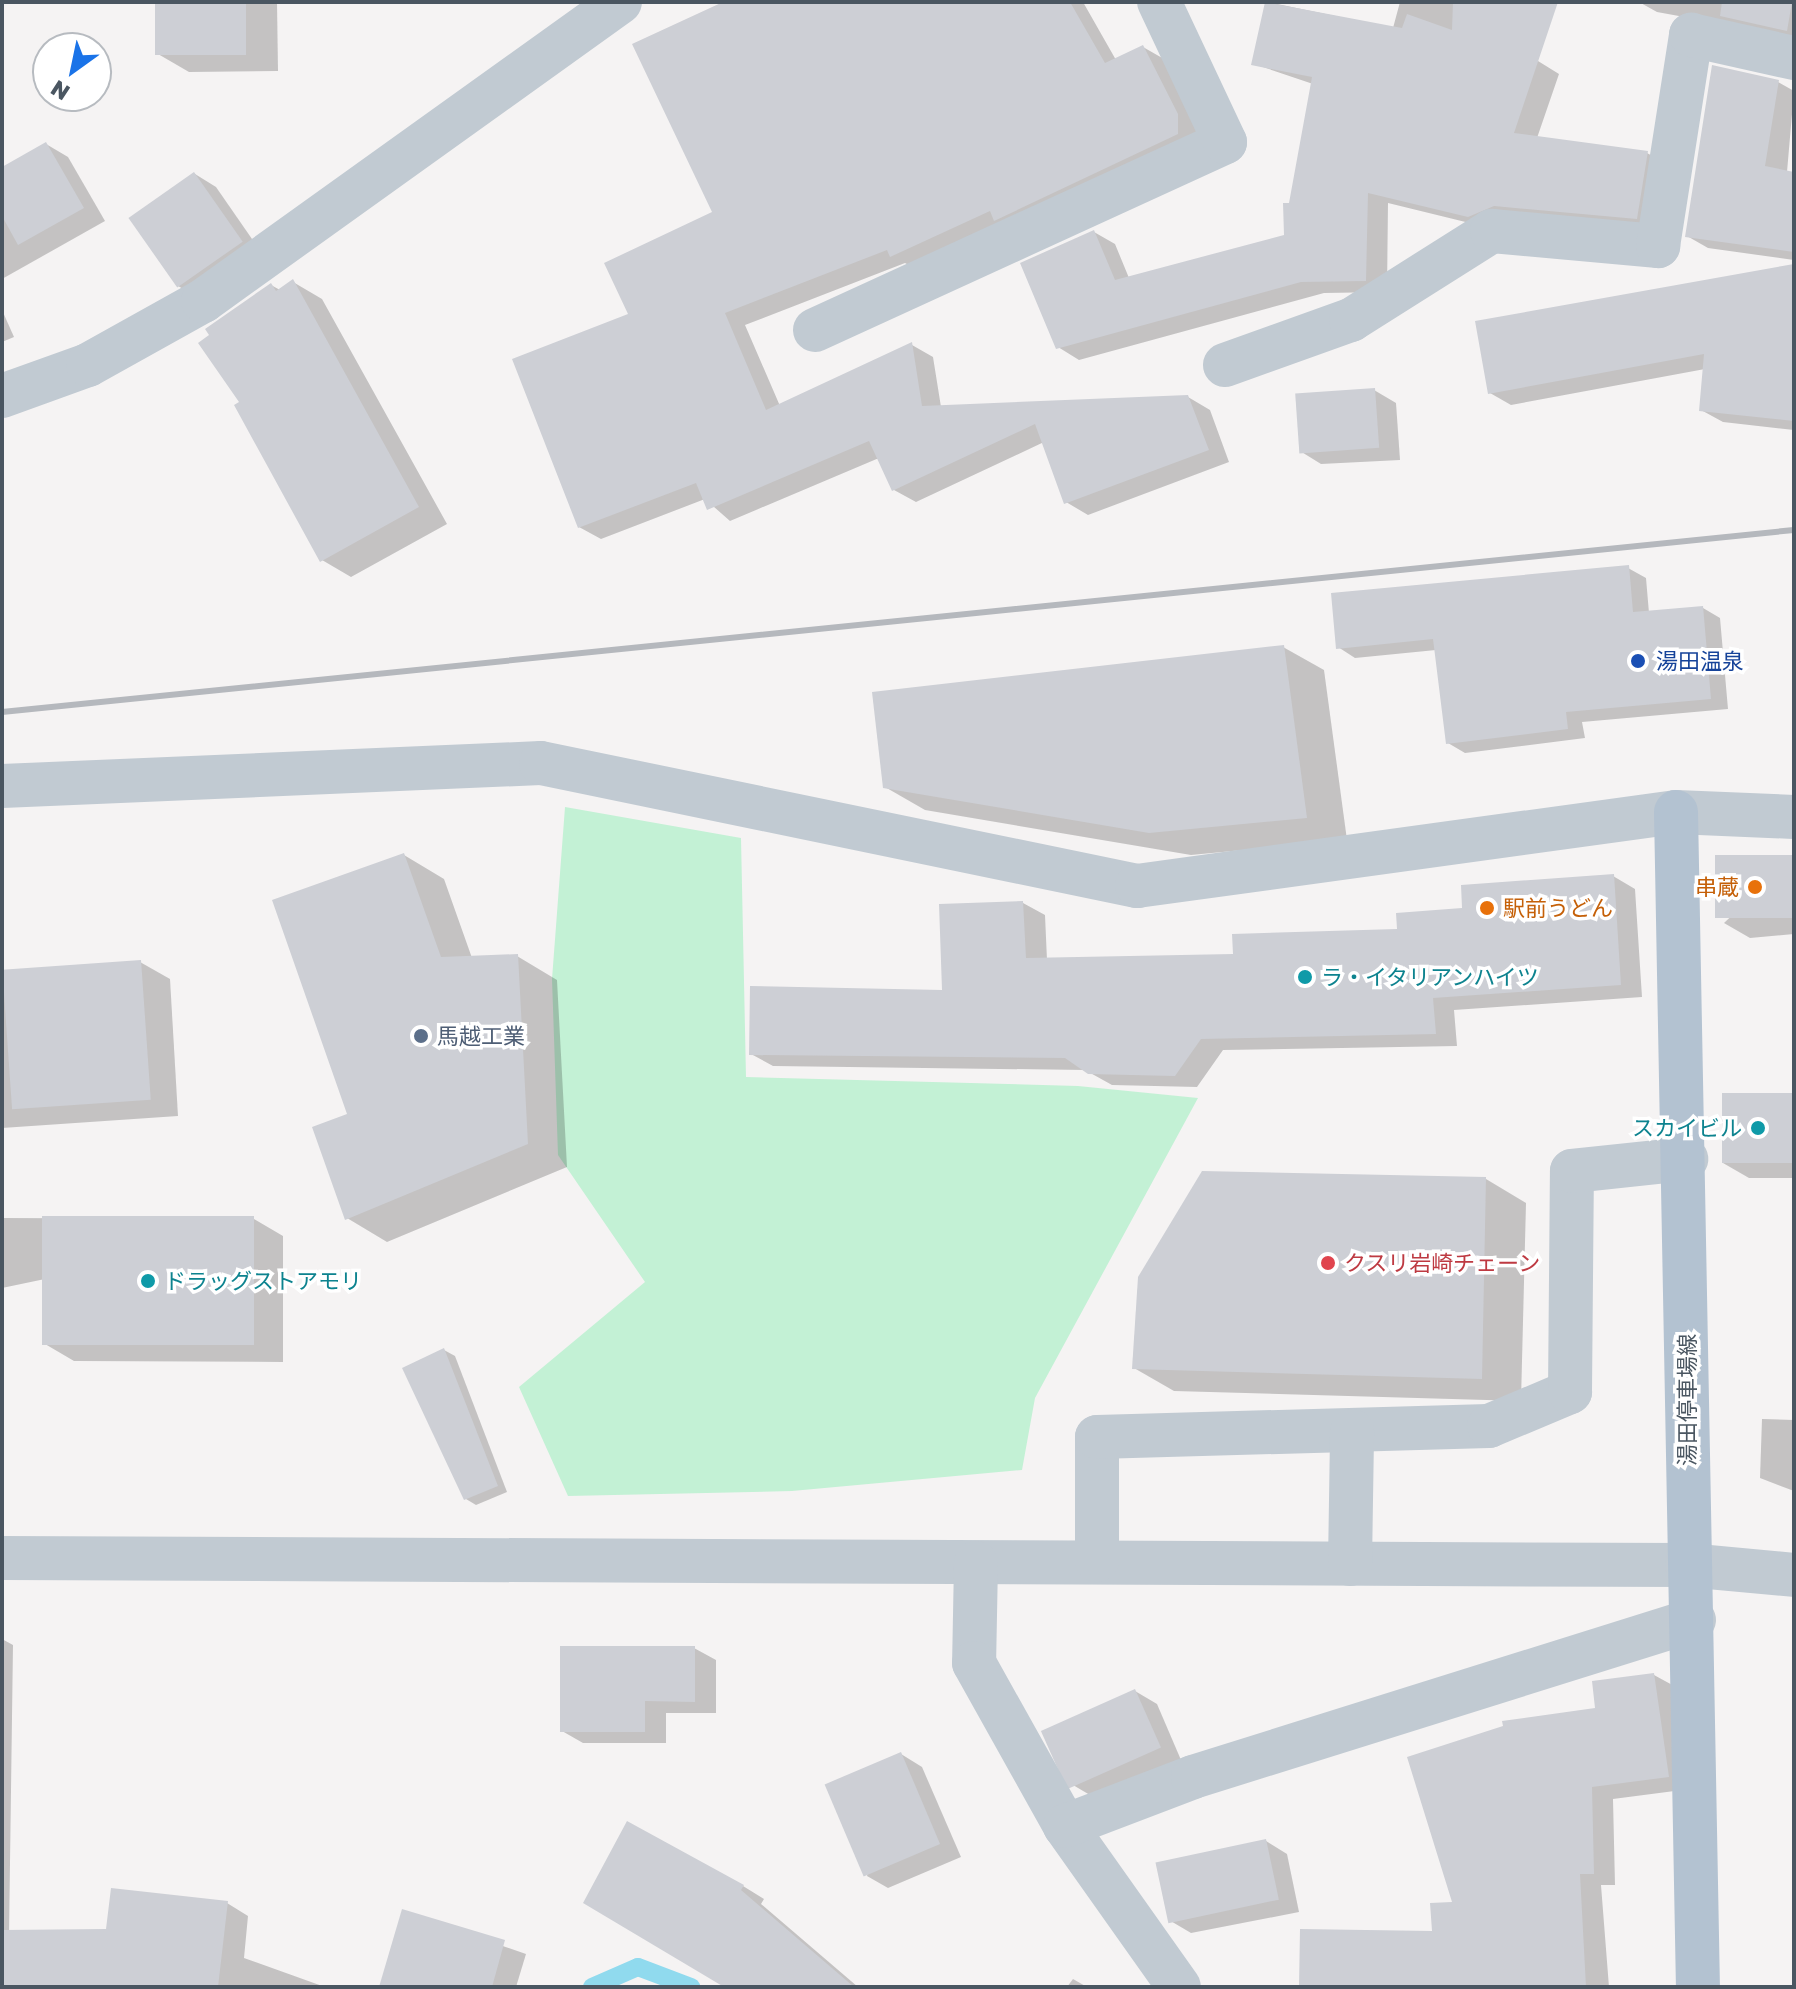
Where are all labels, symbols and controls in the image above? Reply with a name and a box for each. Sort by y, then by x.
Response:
north arrow [32,32,112,112]
text: N [45,75,74,107]
place label: 湯田温泉 [1656,648,1744,674]
marker: 湯田温泉 [1627,650,1649,672]
place label: 串蔵 [1695,874,1739,900]
marker: 串蔵 [1746,878,1764,896]
place label: 駅前うどん [1503,895,1613,921]
marker: 駅前うどん [1478,899,1496,917]
place label: ラ・イタリアンハイツ [1321,964,1541,990]
marker: ラ・イタリアンハイツ [1296,968,1314,986]
place label: 馬越工業 [437,1023,525,1049]
marker: 馬越工業 [412,1027,430,1045]
place label: スカイビル [1632,1115,1742,1141]
marker: スカイビル [1749,1119,1767,1137]
place label: クスリ岩崎チェーン [1344,1250,1542,1276]
marker: クスリ岩崎チェーン [1319,1254,1337,1272]
place label: ドラッグストアモリ [164,1268,362,1294]
marker: ドラッグストアモリ [139,1272,157,1290]
street label: 湯田停車場線 [1674,1334,1700,1466]

